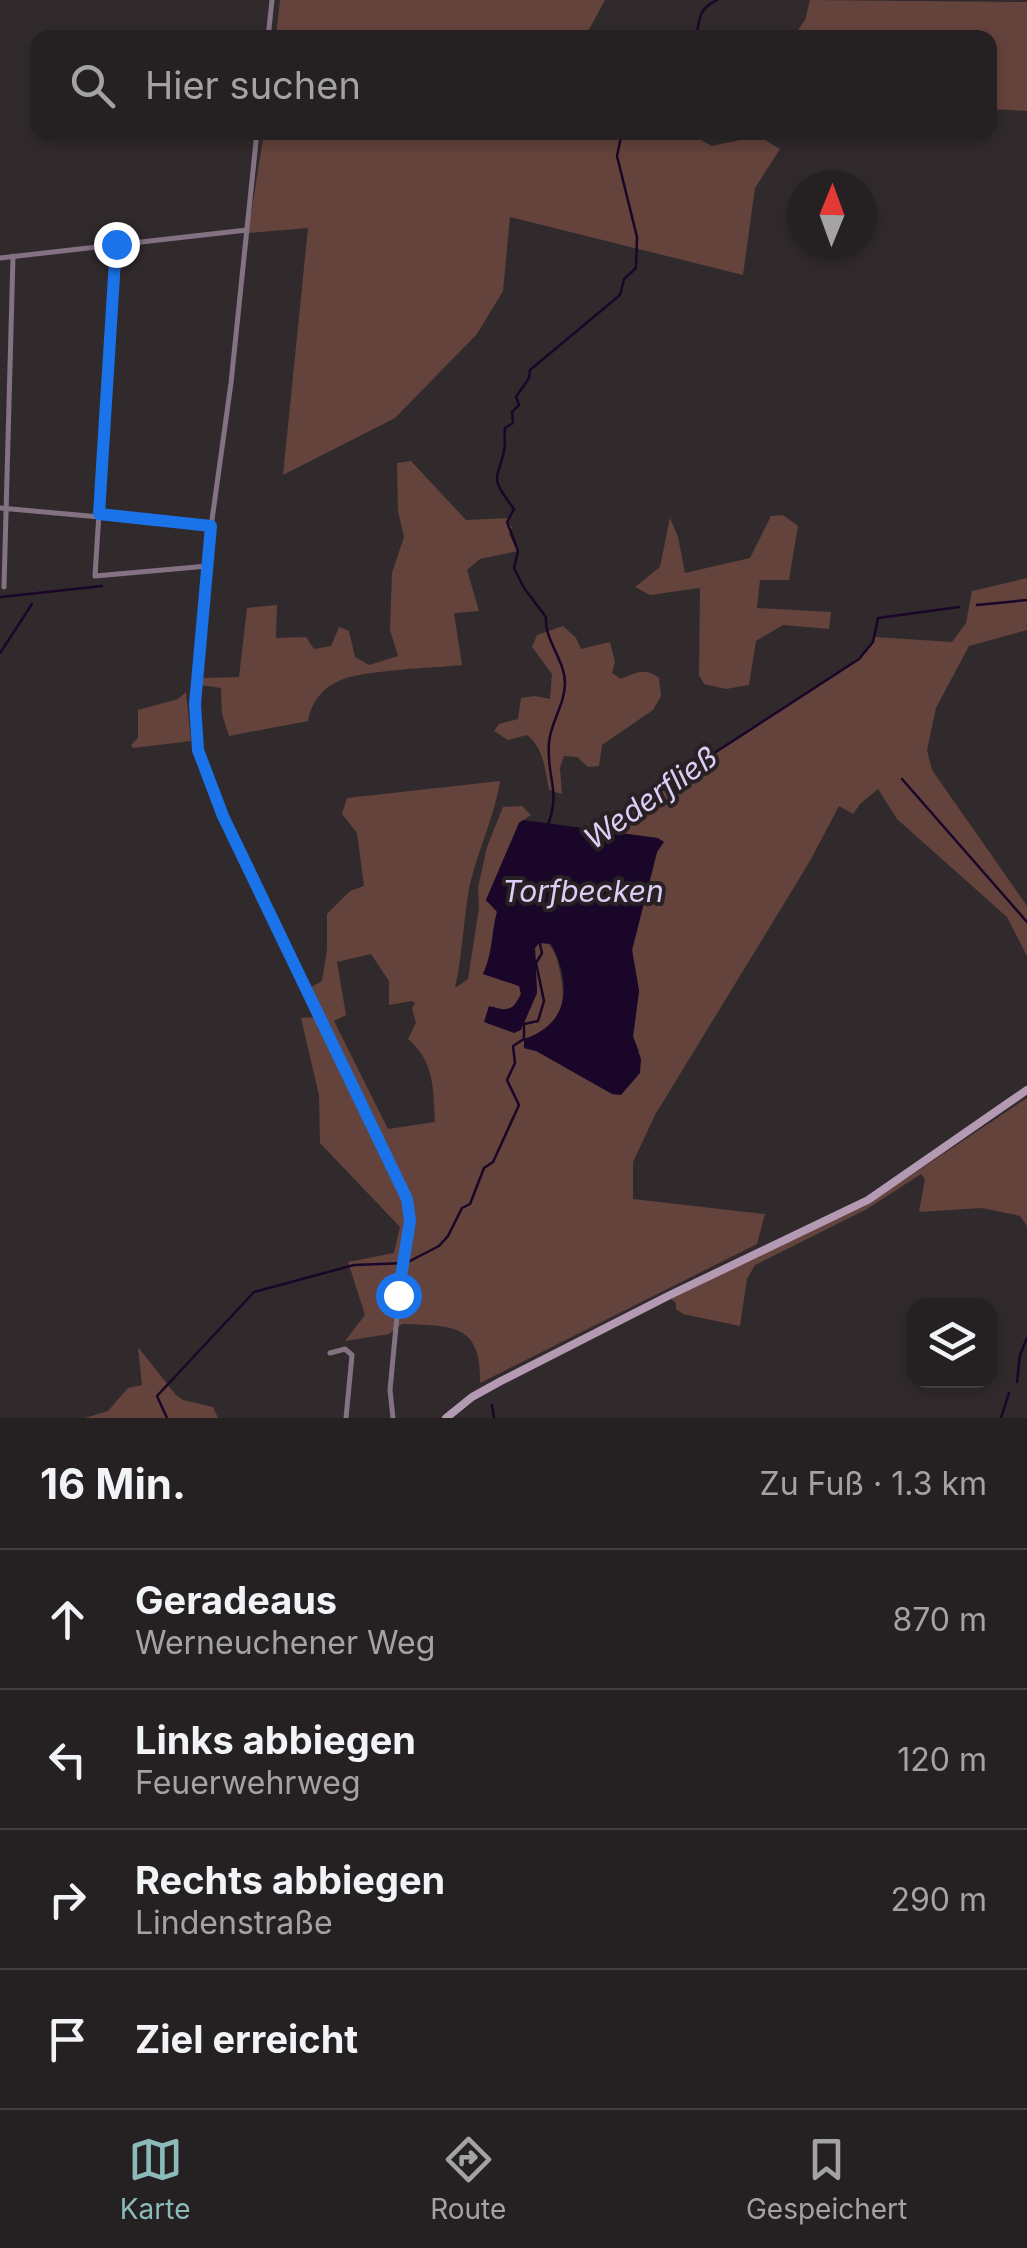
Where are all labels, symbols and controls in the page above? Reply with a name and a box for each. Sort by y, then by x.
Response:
search box [30,30,997,140]
icon: search [65,58,120,113]
text: Hier suchen [145,62,361,108]
north arrow [787,170,877,260]
route end [94,222,140,268]
water label: Wederfließ [577,738,724,856]
water label: Torfbecken [502,873,664,909]
route start [376,1273,422,1319]
map controls [907,1298,997,1388]
button: layers [907,1298,997,1388]
text: 16 Min. [40,1458,186,1509]
text: Zu Fuß · 1.3 km [760,1464,987,1503]
text: Geradeaus [135,1577,337,1623]
icon: ahead [40,1592,95,1647]
text: 870 m [892,1600,987,1639]
text: Werneuchener Weg [135,1623,435,1662]
text: Links abbiegen [135,1717,416,1763]
icon: left [40,1732,95,1787]
text: 120 m [897,1740,987,1779]
text: Feuerwehrweg [135,1763,361,1802]
text: Rechts abbiegen [135,1857,445,1903]
icon: right [40,1872,95,1927]
text: 290 m [890,1880,987,1919]
text: Lindenstraße [135,1903,333,1942]
icon: arrive [40,2012,95,2067]
text: Ziel erreicht [135,2016,358,2062]
tab: Karte [120,2132,191,2226]
tab: Route [430,2132,506,2226]
tab: Gespeichert [746,2132,907,2226]

